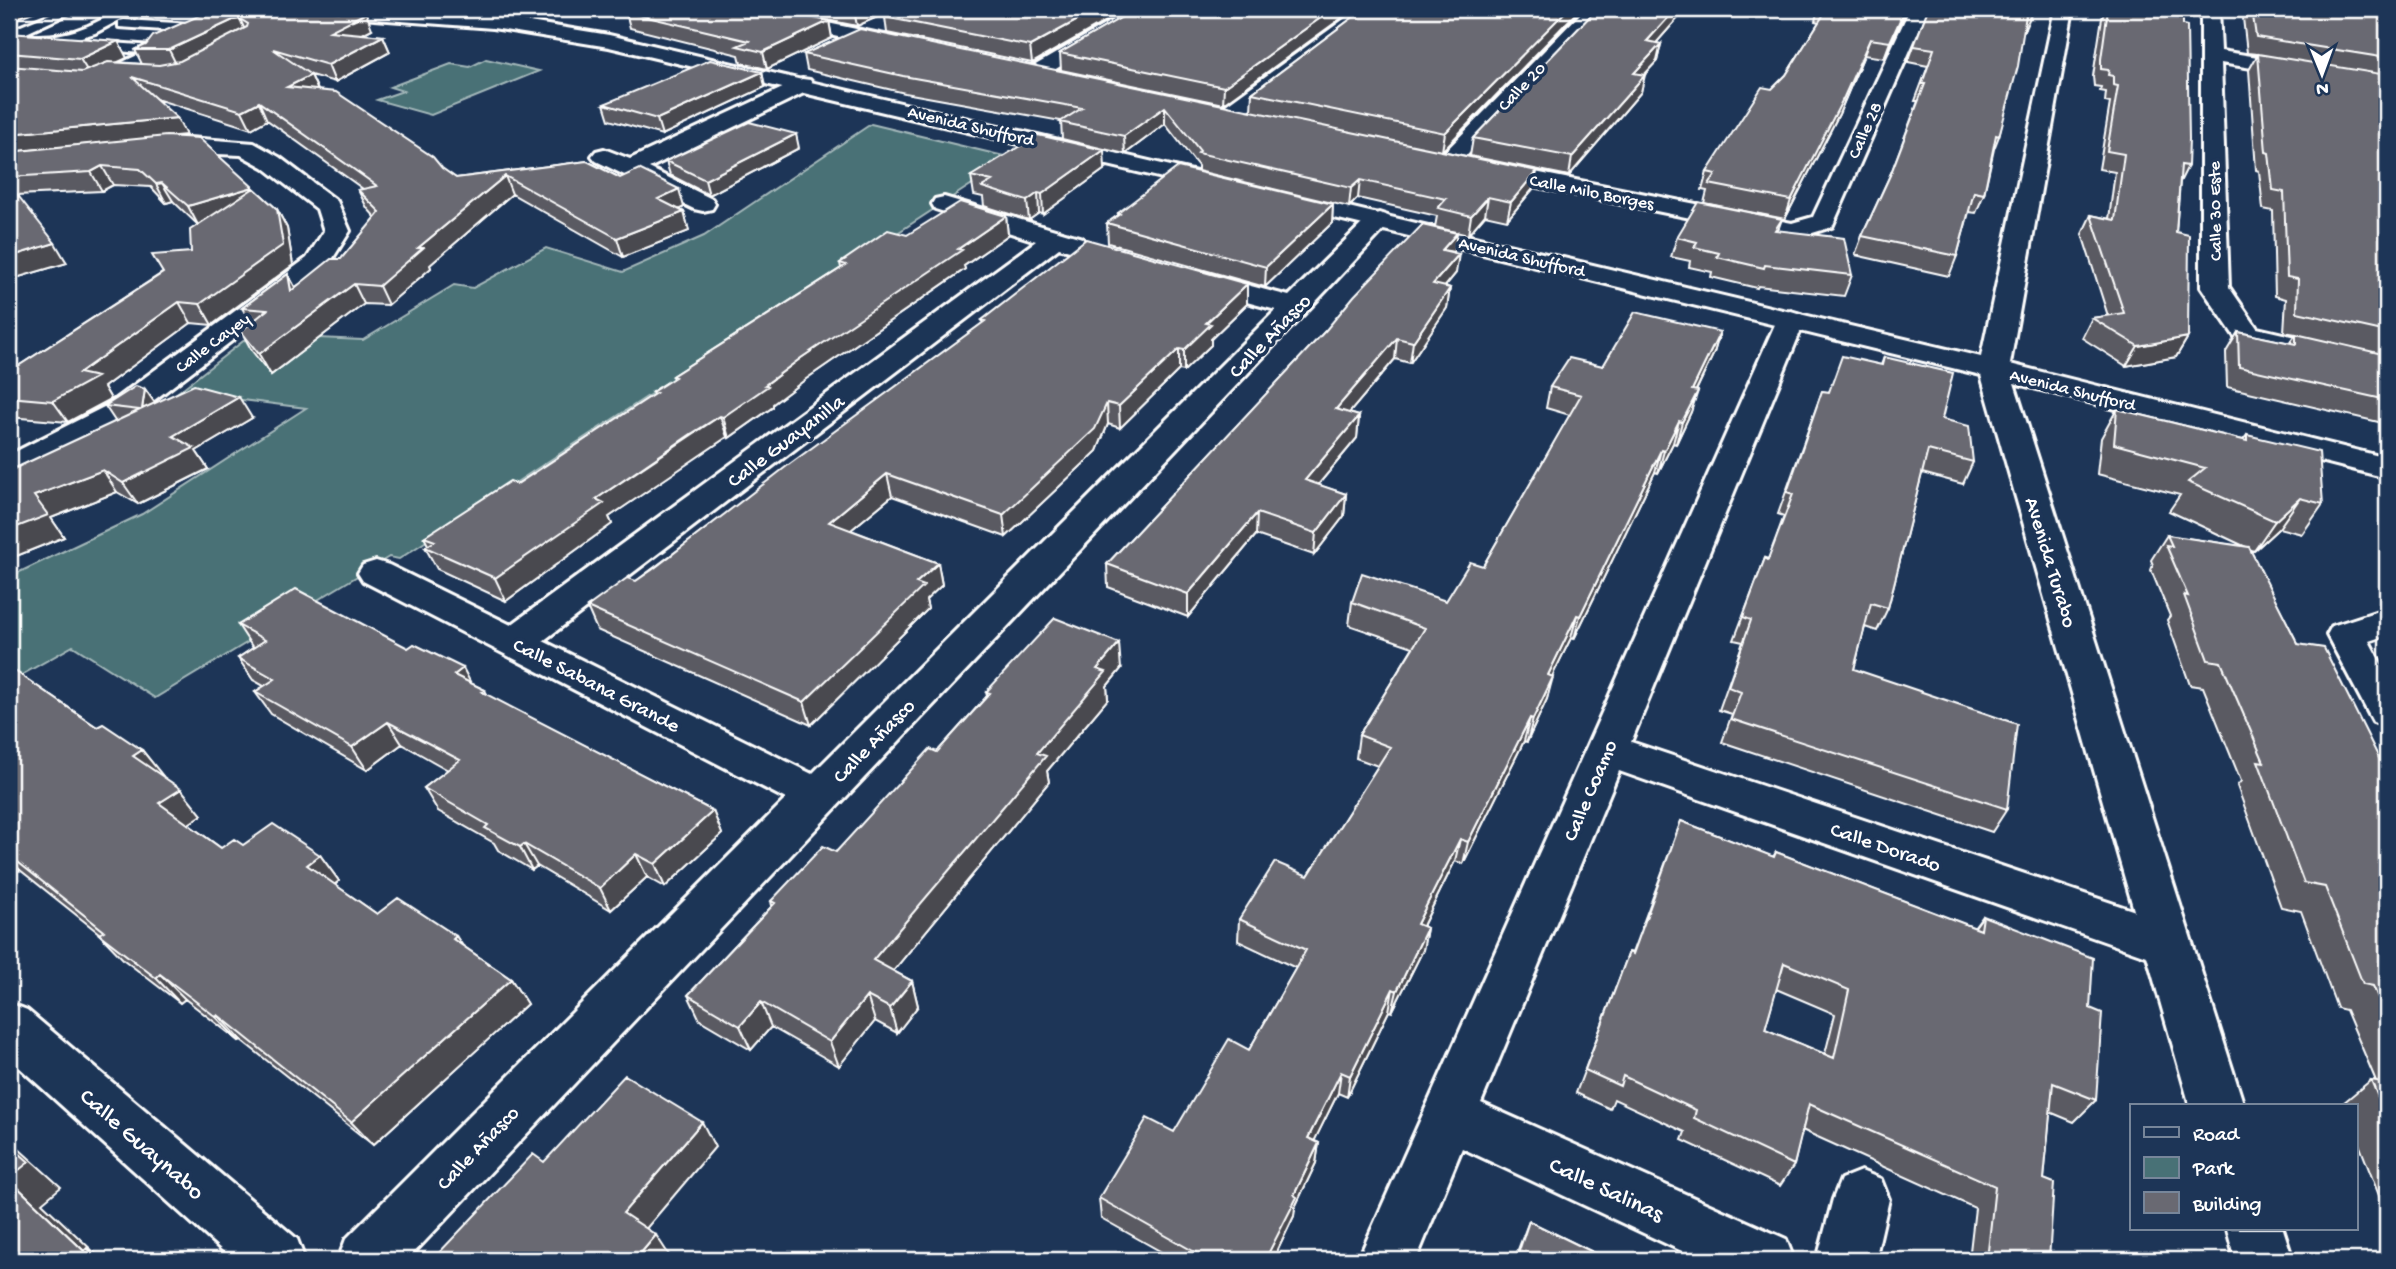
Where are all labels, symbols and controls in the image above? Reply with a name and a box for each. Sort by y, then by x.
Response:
north arrow [2288,38,2358,108]
street label: Calle 20 [1494,59,1551,117]
text: N [2316,76,2329,99]
street label: Calle 28 [1845,99,1888,163]
street label: Avenida Shufford [905,103,1037,152]
street label: Calle 30 Este [2205,160,2228,261]
street label: Calle Milo Borges [1528,171,1657,216]
street label: Avenida Shufford [1456,234,1588,283]
street label: Calle Añasco [1225,290,1318,385]
street label: Calle Cayey [172,309,255,379]
street label: Avenida Shufford [2007,366,2139,418]
street label: Calle Guayanilla [724,390,852,495]
street label: Avenida Turabo [2017,495,2080,631]
street label: Calle Sabana Grande [508,634,684,741]
street label: Calle Añasco [829,695,922,790]
street label: Calle Coamo [1560,737,1625,846]
street label: Calle Dorado [1826,819,1943,880]
street label: Calle Guaynabo [72,1083,209,1208]
street label: Calle Añasco [433,1102,526,1197]
legend [2130,1104,2358,1230]
text: Road [2193,1124,2241,1149]
street label: Calle Salinas [1543,1152,1669,1231]
text: Park [2192,1158,2236,1183]
text: Building [2192,1194,2262,1219]

